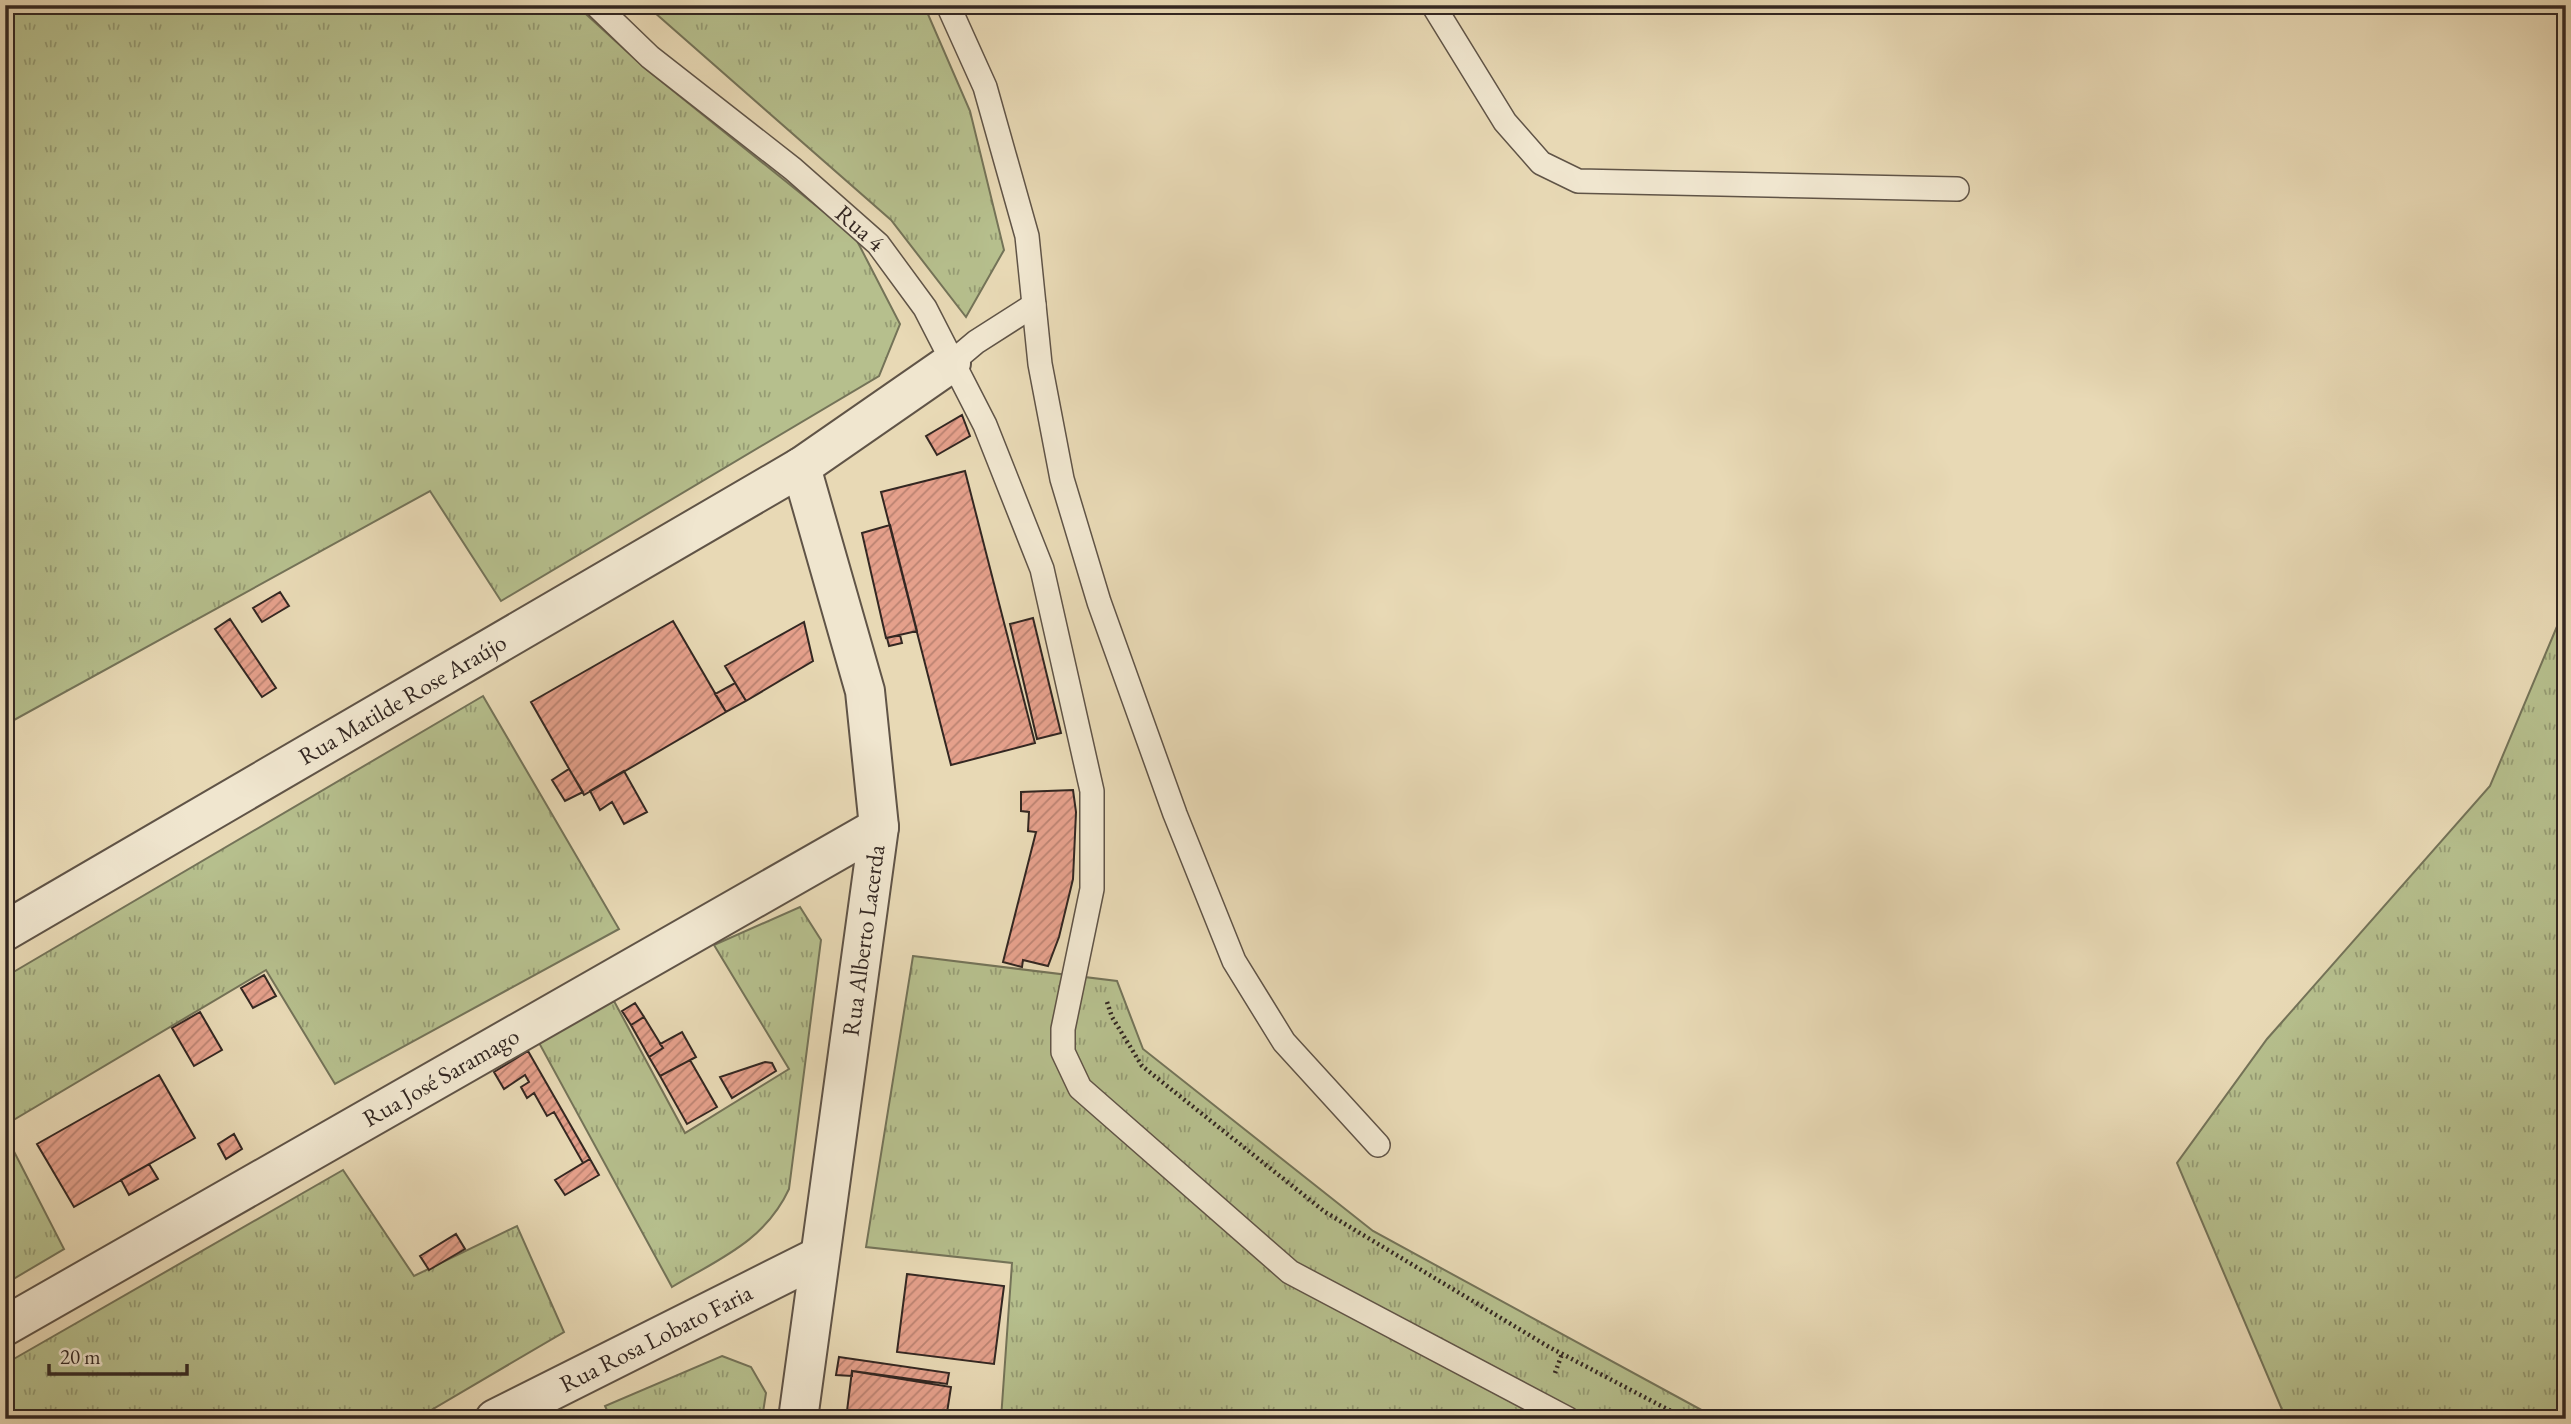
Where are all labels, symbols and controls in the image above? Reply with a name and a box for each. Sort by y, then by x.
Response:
street label: Rua 4 [829,198,892,258]
street label: Rua Matilde Rose Araújo [293,626,512,772]
street label: Rua Alberto Lacerda [835,842,891,1038]
street label: Rua José Saramago [357,1020,525,1134]
street label: Rua Rosa Lobato Faria [554,1276,758,1399]
scale bar [49,1333,187,1377]
text: 20 m [60,1343,101,1370]

